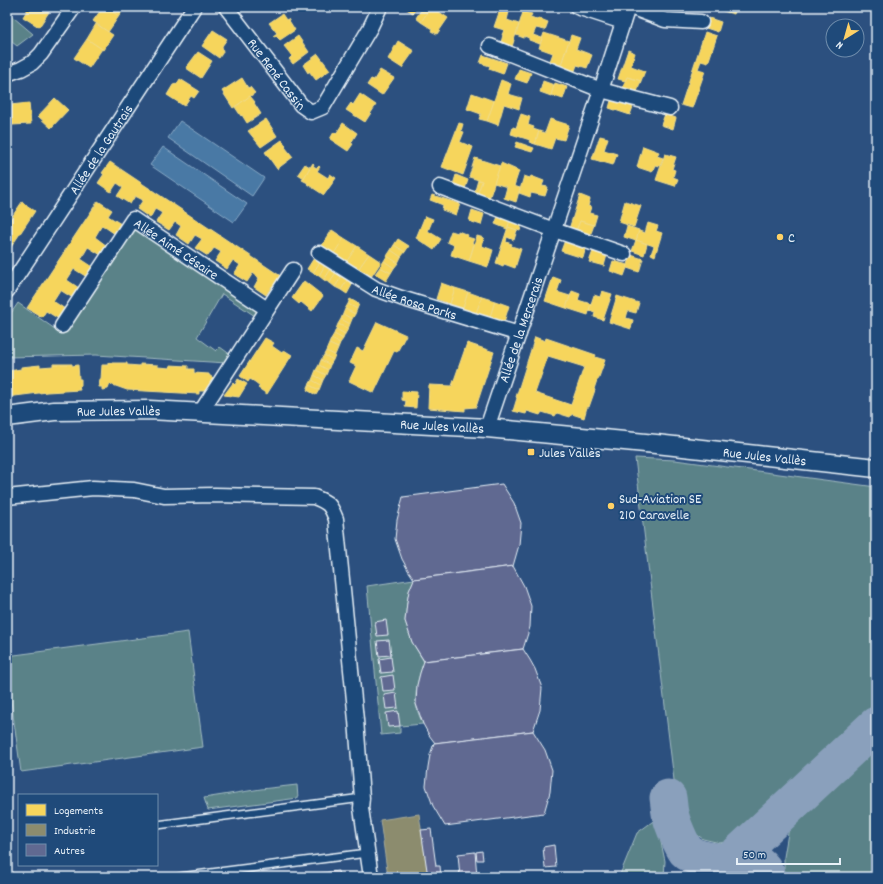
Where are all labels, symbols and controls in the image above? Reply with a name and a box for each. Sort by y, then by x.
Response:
north arrow [825,18,865,58]
street label: Rue René Cassin [242,35,308,117]
text: N [833,36,847,52]
street label: Allée de la Gautrais [65,101,139,199]
street label: Allée Aimé Césaire [129,214,222,286]
place label: C [788,229,795,249]
marker: C [775,232,785,242]
street label: Allée de la Mercerais [495,274,549,386]
street label: Allée Rosa Parks [369,280,459,326]
street label: Rue Jules Vallès [77,402,161,423]
street label: Rue Jules Vallès [400,415,485,440]
street label: Rue Jules Vallès [722,443,807,472]
place label: Jules Vallès [539,444,601,464]
marker: Jules Vallès [526,447,536,457]
place label: Sud-Aviation SE 210 Caravelle [619,490,702,526]
marker: Sud-Aviation SE 210 Caravelle [606,501,616,511]
legend [18,794,158,866]
text: Logements [54,803,103,820]
text: Industrie [54,823,95,840]
scale bar [737,840,840,866]
text: Autres [54,843,85,860]
text: 50 m [743,847,766,864]

